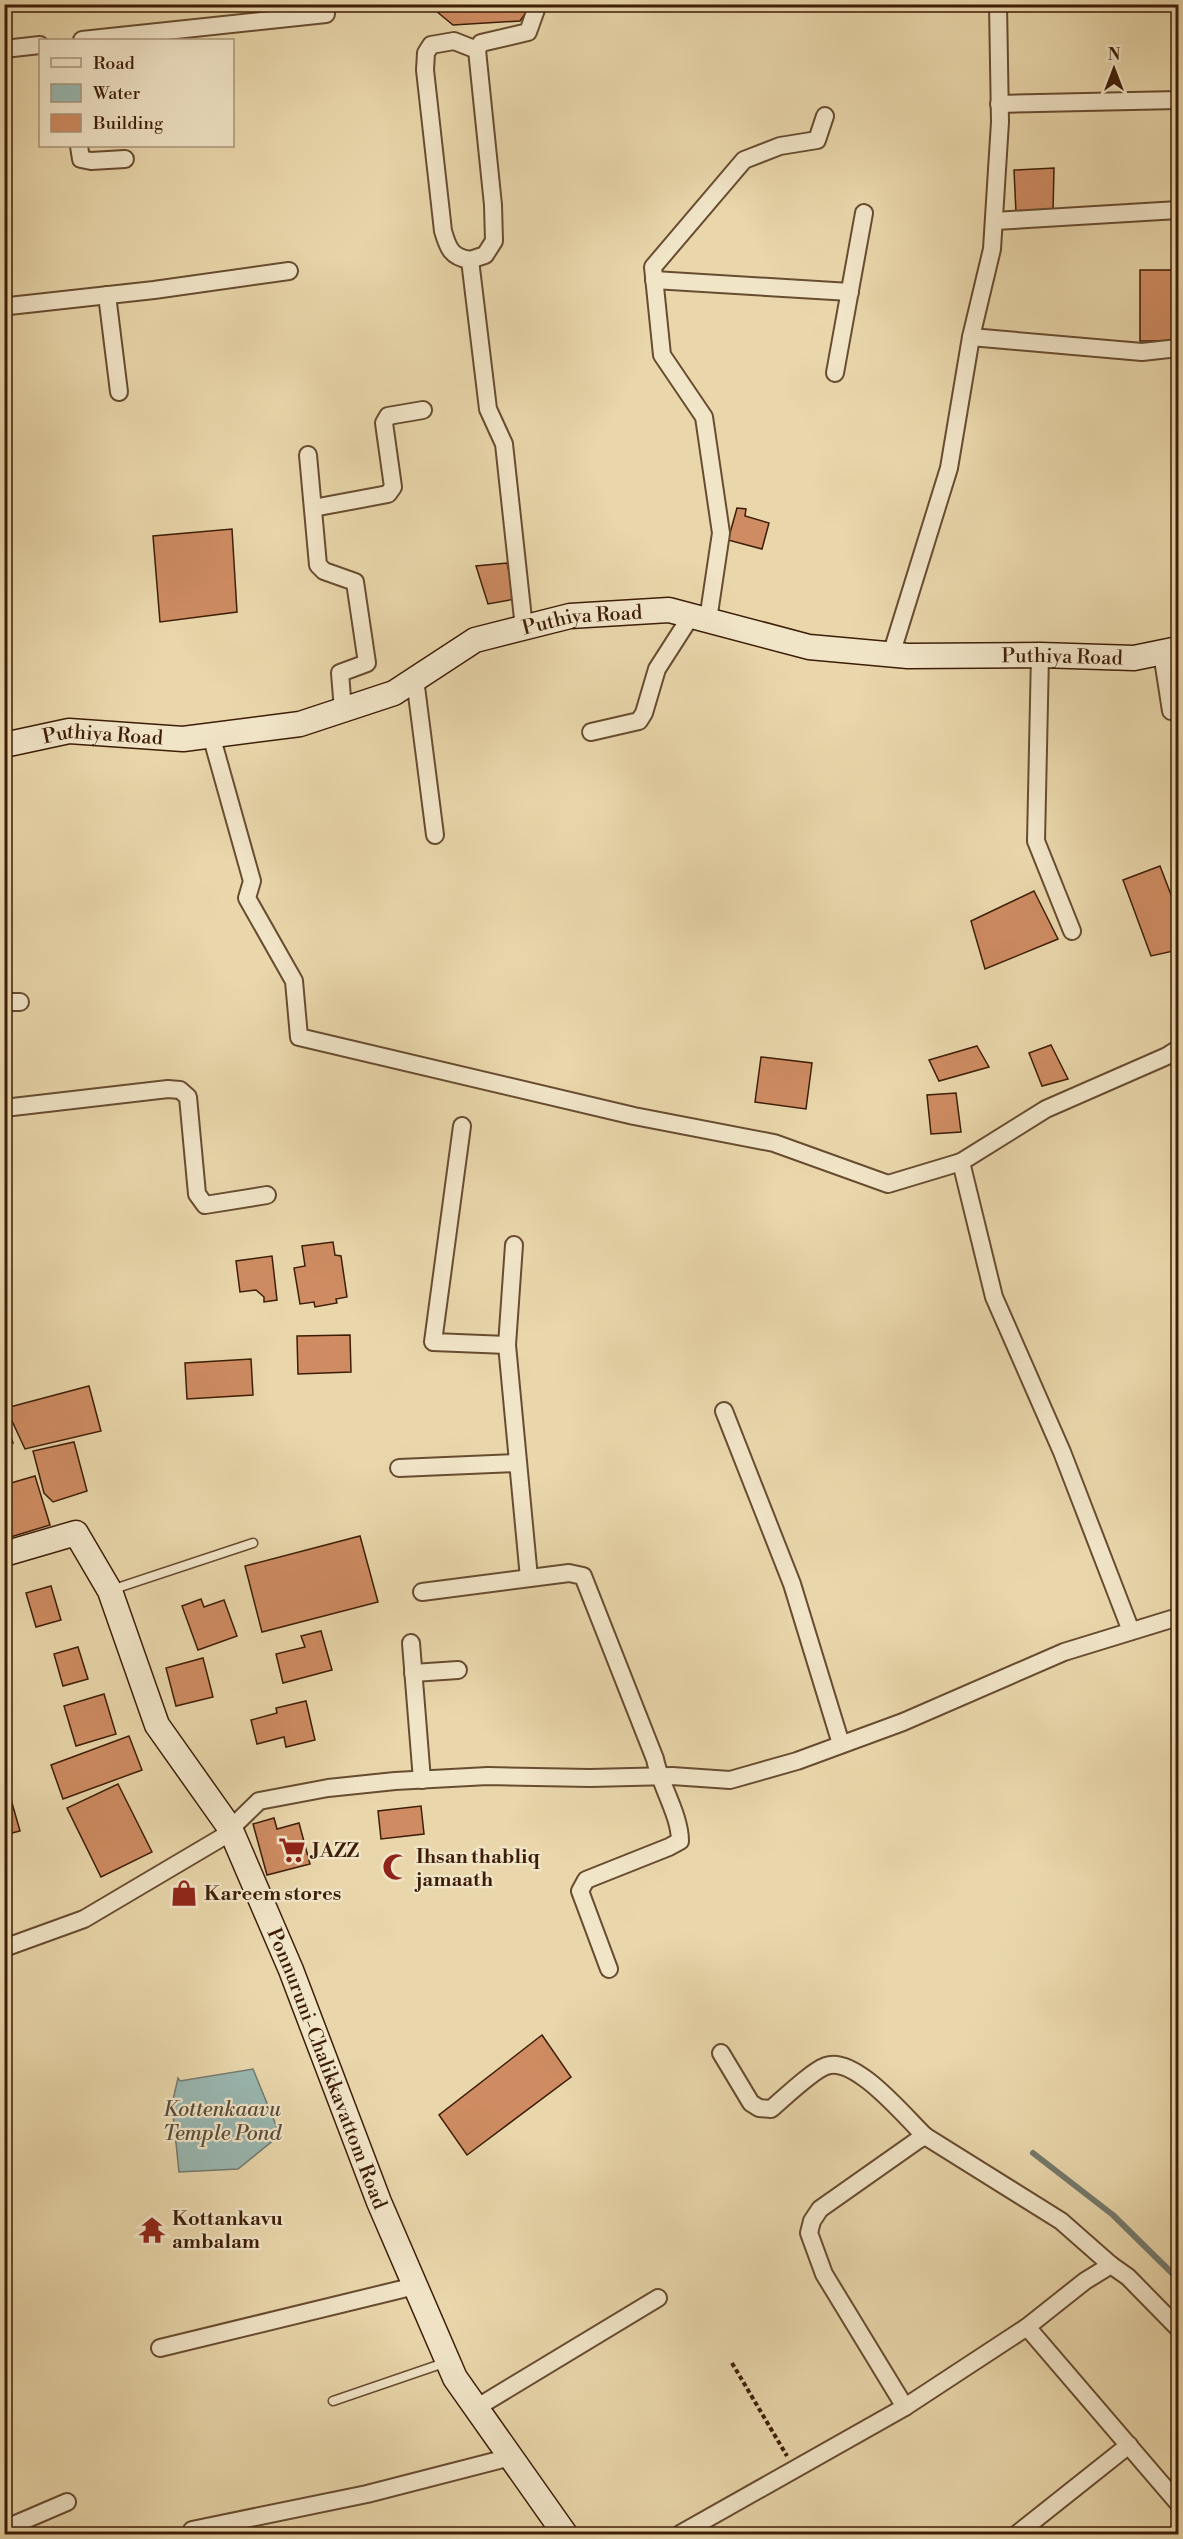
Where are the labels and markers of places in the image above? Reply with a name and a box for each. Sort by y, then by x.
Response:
supermarket icon: JAZZ [277,1835,307,1865]
place label: JAZZ [309,1839,359,1864]
place label: Ihsan thabliq jamaath [414,1845,540,1893]
mosque icon: Ihsan thabliq jamaath [381,1852,411,1882]
shop icon: Kareem stores [169,1878,199,1908]
place label: Kareem stores [204,1882,341,1907]
place label: Kottankavu ambalam [172,2207,284,2255]
temple icon: Kottankavu ambalam [137,2215,167,2245]

